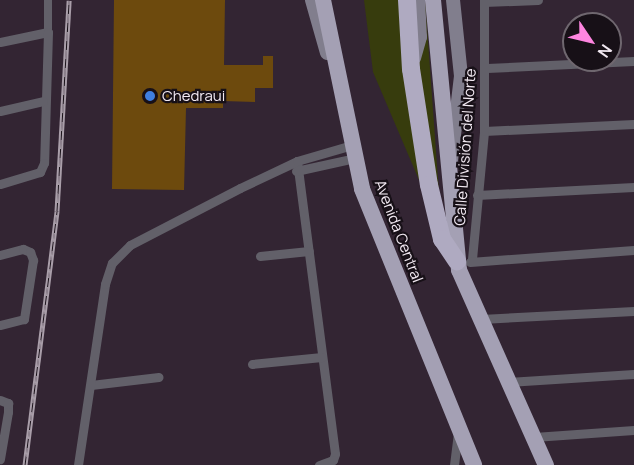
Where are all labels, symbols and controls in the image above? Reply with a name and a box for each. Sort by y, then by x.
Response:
north arrow [562,12,622,72]
text: N [593,40,617,62]
street label: Calle División del Norte [451,68,479,226]
place label: Chedraui [162,87,225,105]
marker: Chedraui [143,89,157,103]
street label: Avenida Central [371,177,427,285]

